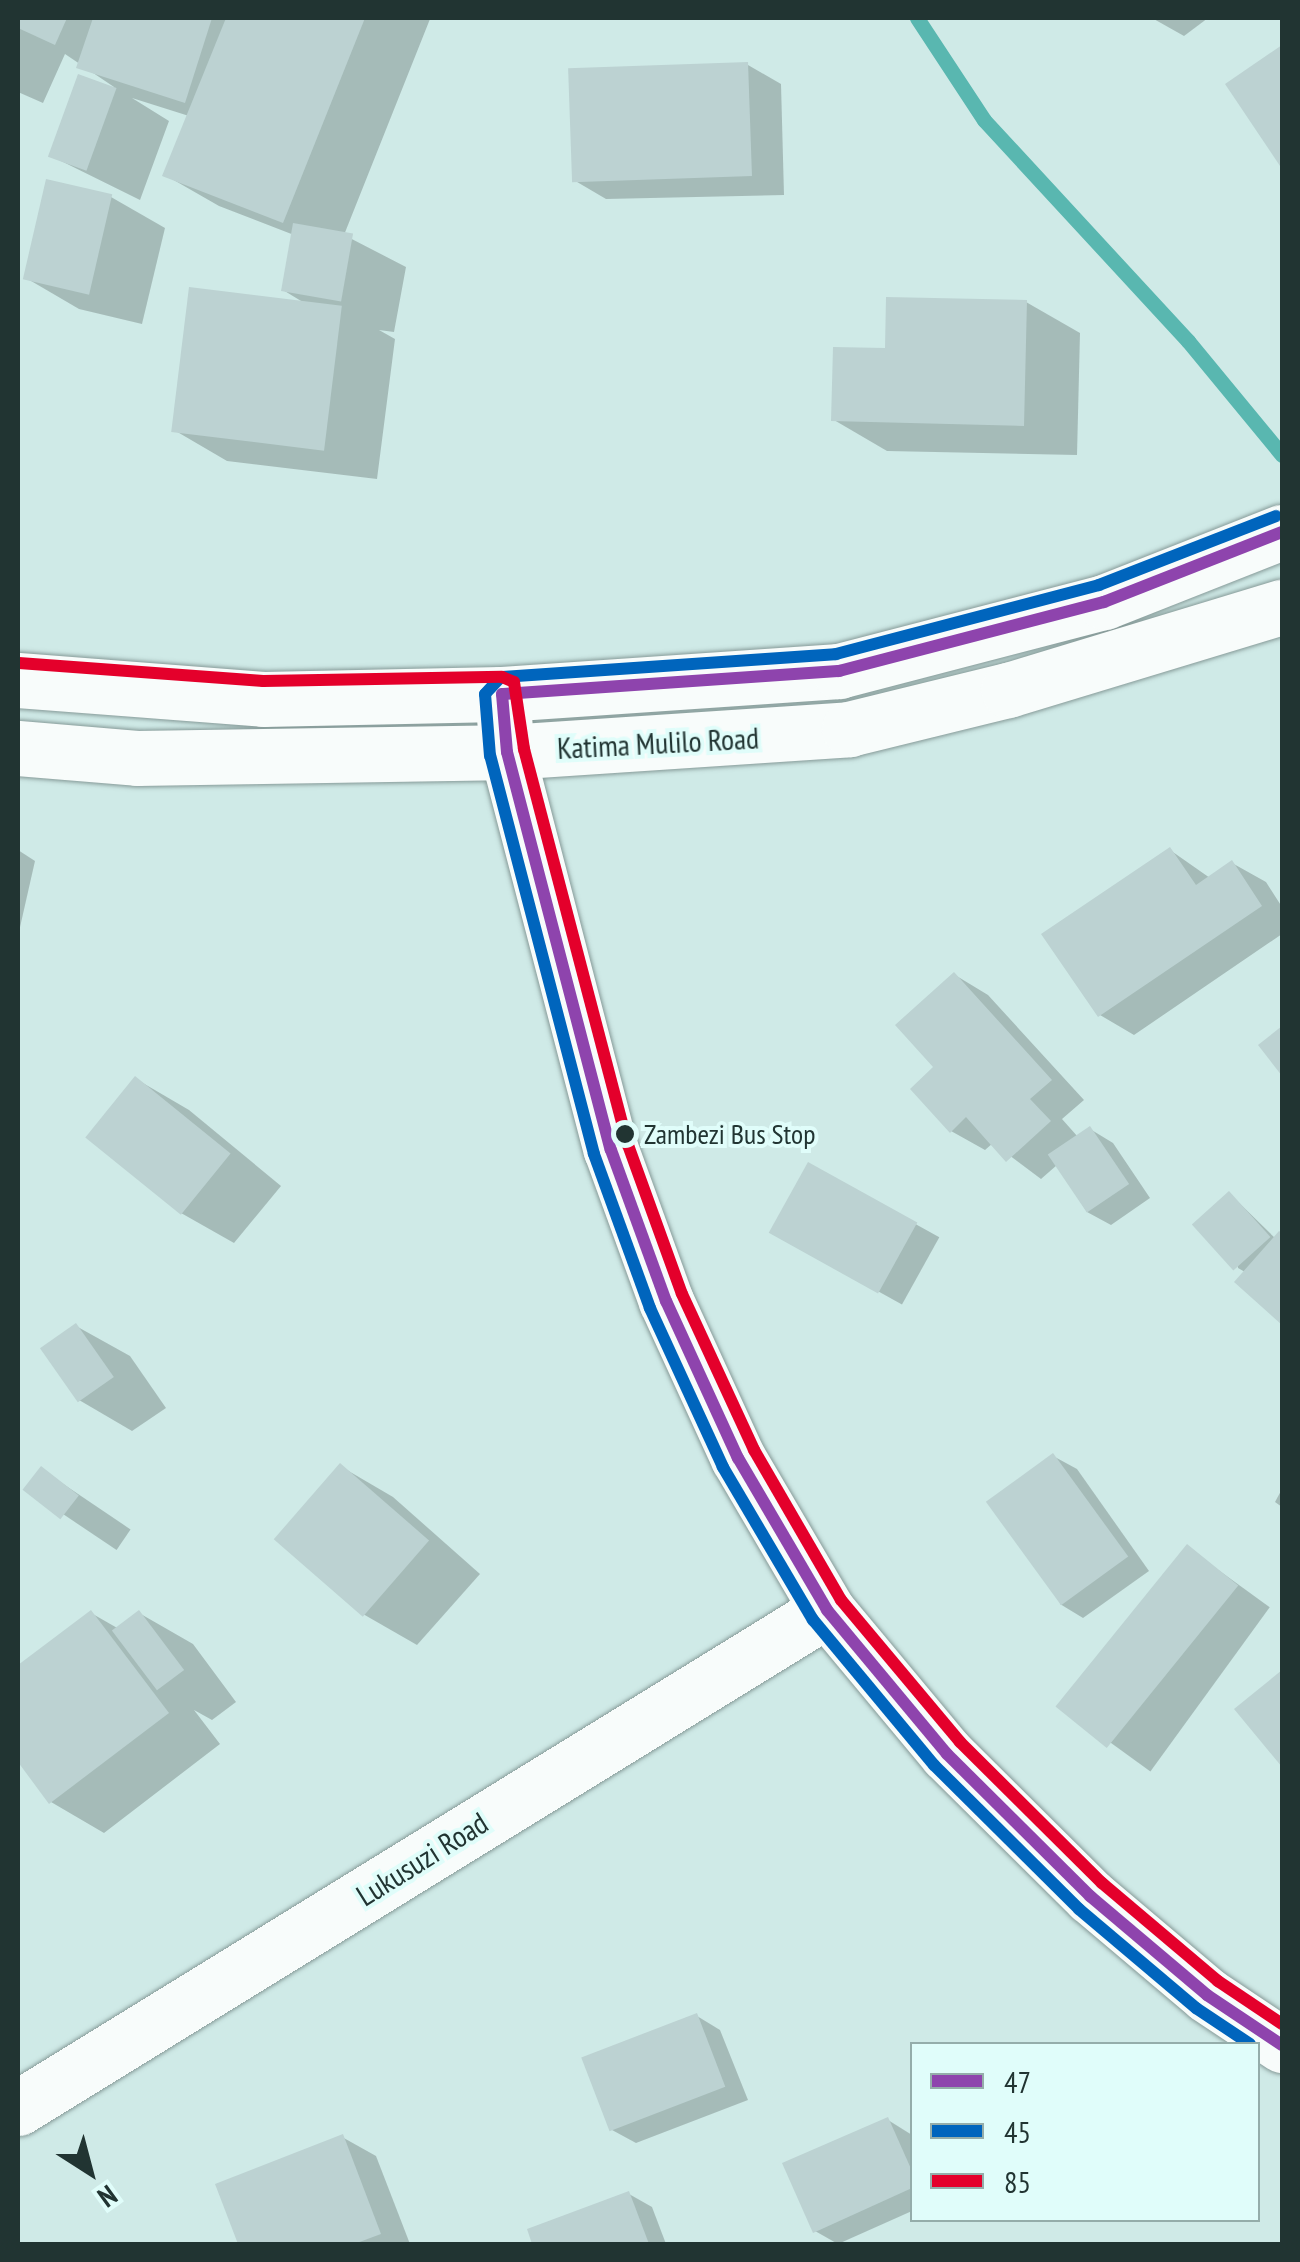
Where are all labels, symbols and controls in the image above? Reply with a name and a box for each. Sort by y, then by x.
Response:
street label: Katima Mulilo Road [556,720,760,766]
place label: Zambezi Bus Stop [644,1117,815,1151]
marker: Zambezi Bus Stop [615,1124,635,1144]
street label: Lukusuzi Road [350,1805,494,1913]
legend [910,2042,1260,2222]
text: 47 [1004,2062,1031,2101]
text: 45 [1004,2112,1031,2151]
north arrow [40,2122,140,2222]
text: 85 [1004,2162,1031,2201]
text: N [91,2177,125,2216]

